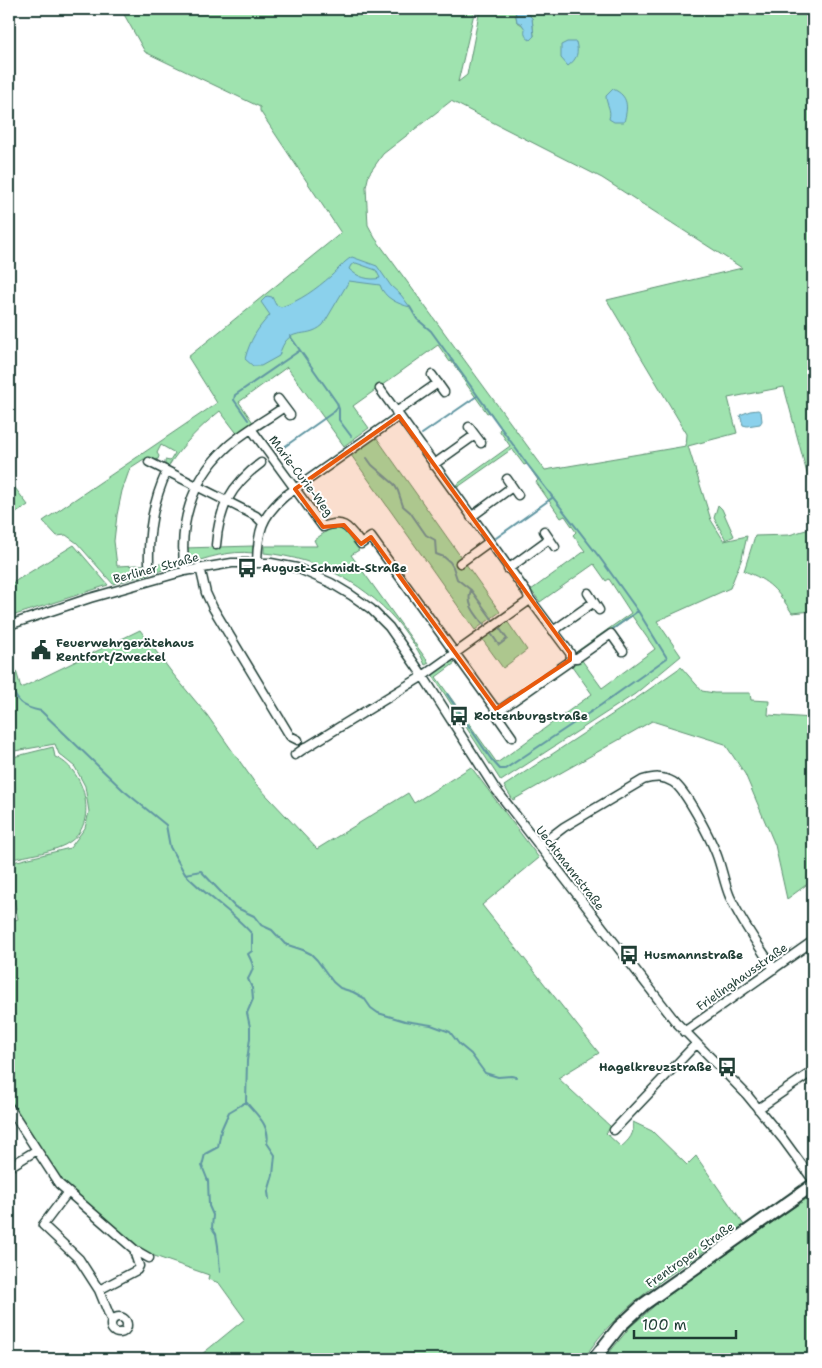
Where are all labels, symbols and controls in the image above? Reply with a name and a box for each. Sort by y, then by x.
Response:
street label: Marie-Curie-Weg [265,432,337,520]
street label: Berliner Straße [111,549,201,587]
bus stop icon: August-Schmidt-Straße [236,557,258,579]
place label: August-Schmidt-Straße [262,560,407,576]
place label: Feuerwehrgerätehaus Rentfort/Zweckel [56,635,194,665]
public building icon: Feuerwehrgerätehaus Rentfort/Zweckel [30,639,52,661]
bus stop icon: Rottenburgstraße [448,705,470,727]
place label: Rottenburgstraße [474,708,588,724]
street label: Uechtmannstraße [532,823,608,914]
street label: Frielinghausstraße [693,939,791,1014]
bus stop icon: Husmannstraße [618,944,640,966]
place label: Husmannstraße [644,947,743,963]
bus stop icon: Hagelkreuzstraße [716,1056,738,1078]
place label: Hagelkreuzstraße [599,1059,712,1075]
street label: Frentroper Straße [643,1218,737,1291]
scale bar [634,1308,737,1340]
text: 100 m [642,1315,687,1335]

